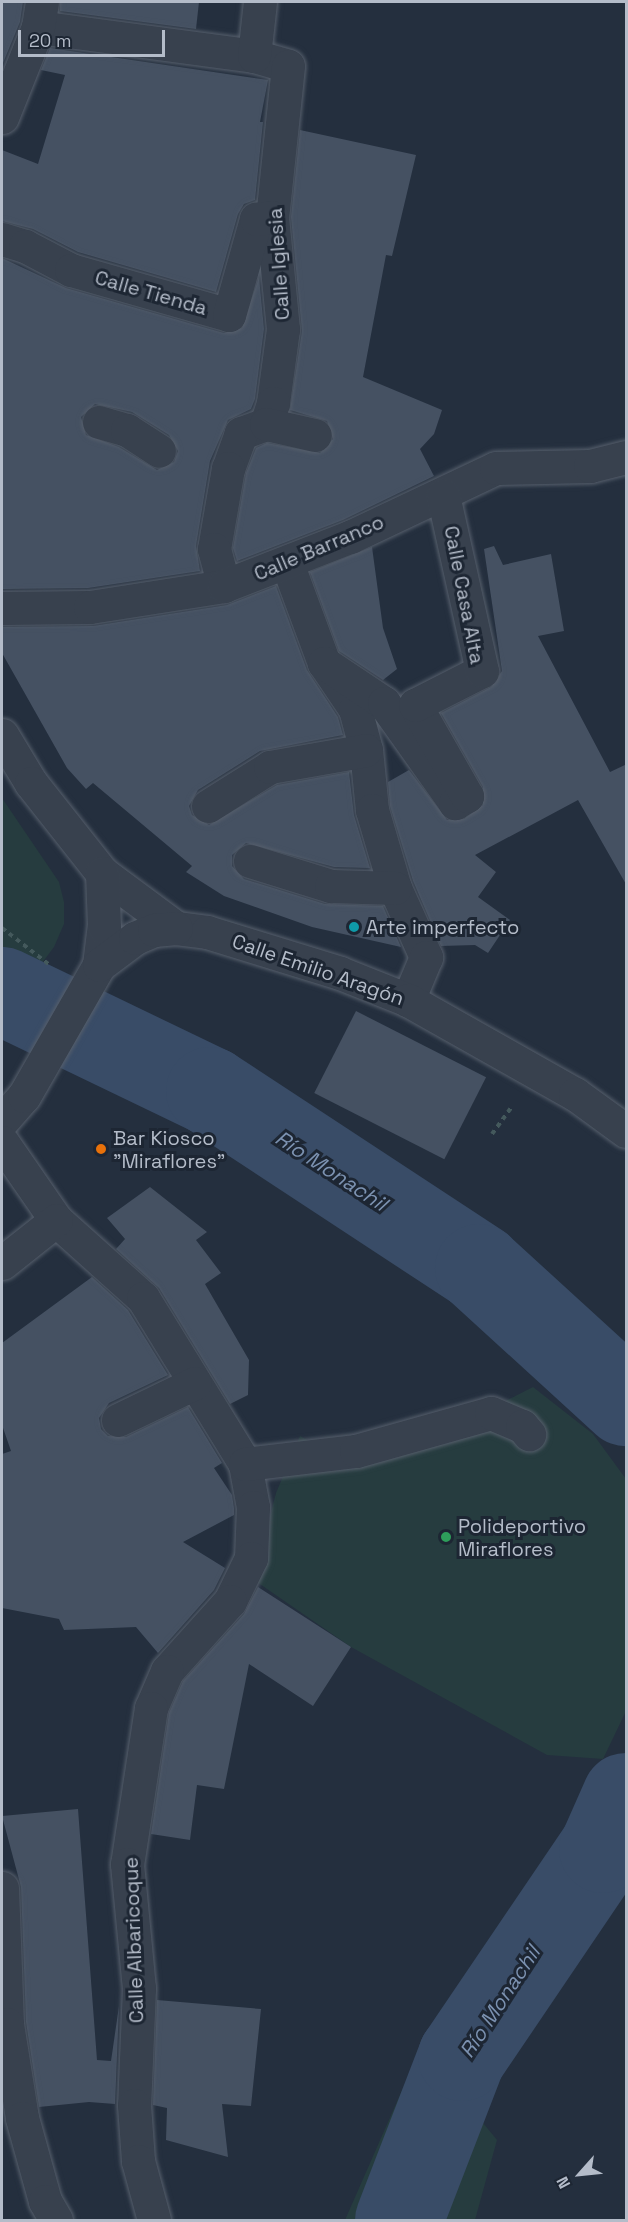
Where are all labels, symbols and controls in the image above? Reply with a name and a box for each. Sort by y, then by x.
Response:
scale bar [21,18,168,56]
text: 20 m [29,29,72,52]
street label: Calle Iglesia [263,207,295,321]
street label: Calle Tienda [92,265,210,321]
street label: Calle Barranco [250,510,388,586]
street label: Calle Casa Alta [439,524,489,666]
place label: Arte imperfecto [366,915,519,939]
marker: Arte imperfecto [347,920,361,934]
street label: Calle Emilio Aragón [229,929,407,1011]
water label: Río Monachil [270,1125,392,1217]
place label: Bar Kiosco "Miraflores" [113,1126,225,1173]
marker: Bar Kiosco "Miraflores" [94,1142,108,1156]
place label: Polideportivo Miraflores [458,1514,586,1561]
marker: Polideportivo Miraflores [439,1530,453,1544]
street label: Calle Albaricoque [119,1856,149,2024]
water label: Río Monachil [454,1941,546,2063]
north arrow [550,2144,610,2204]
text: N [552,2173,575,2192]

